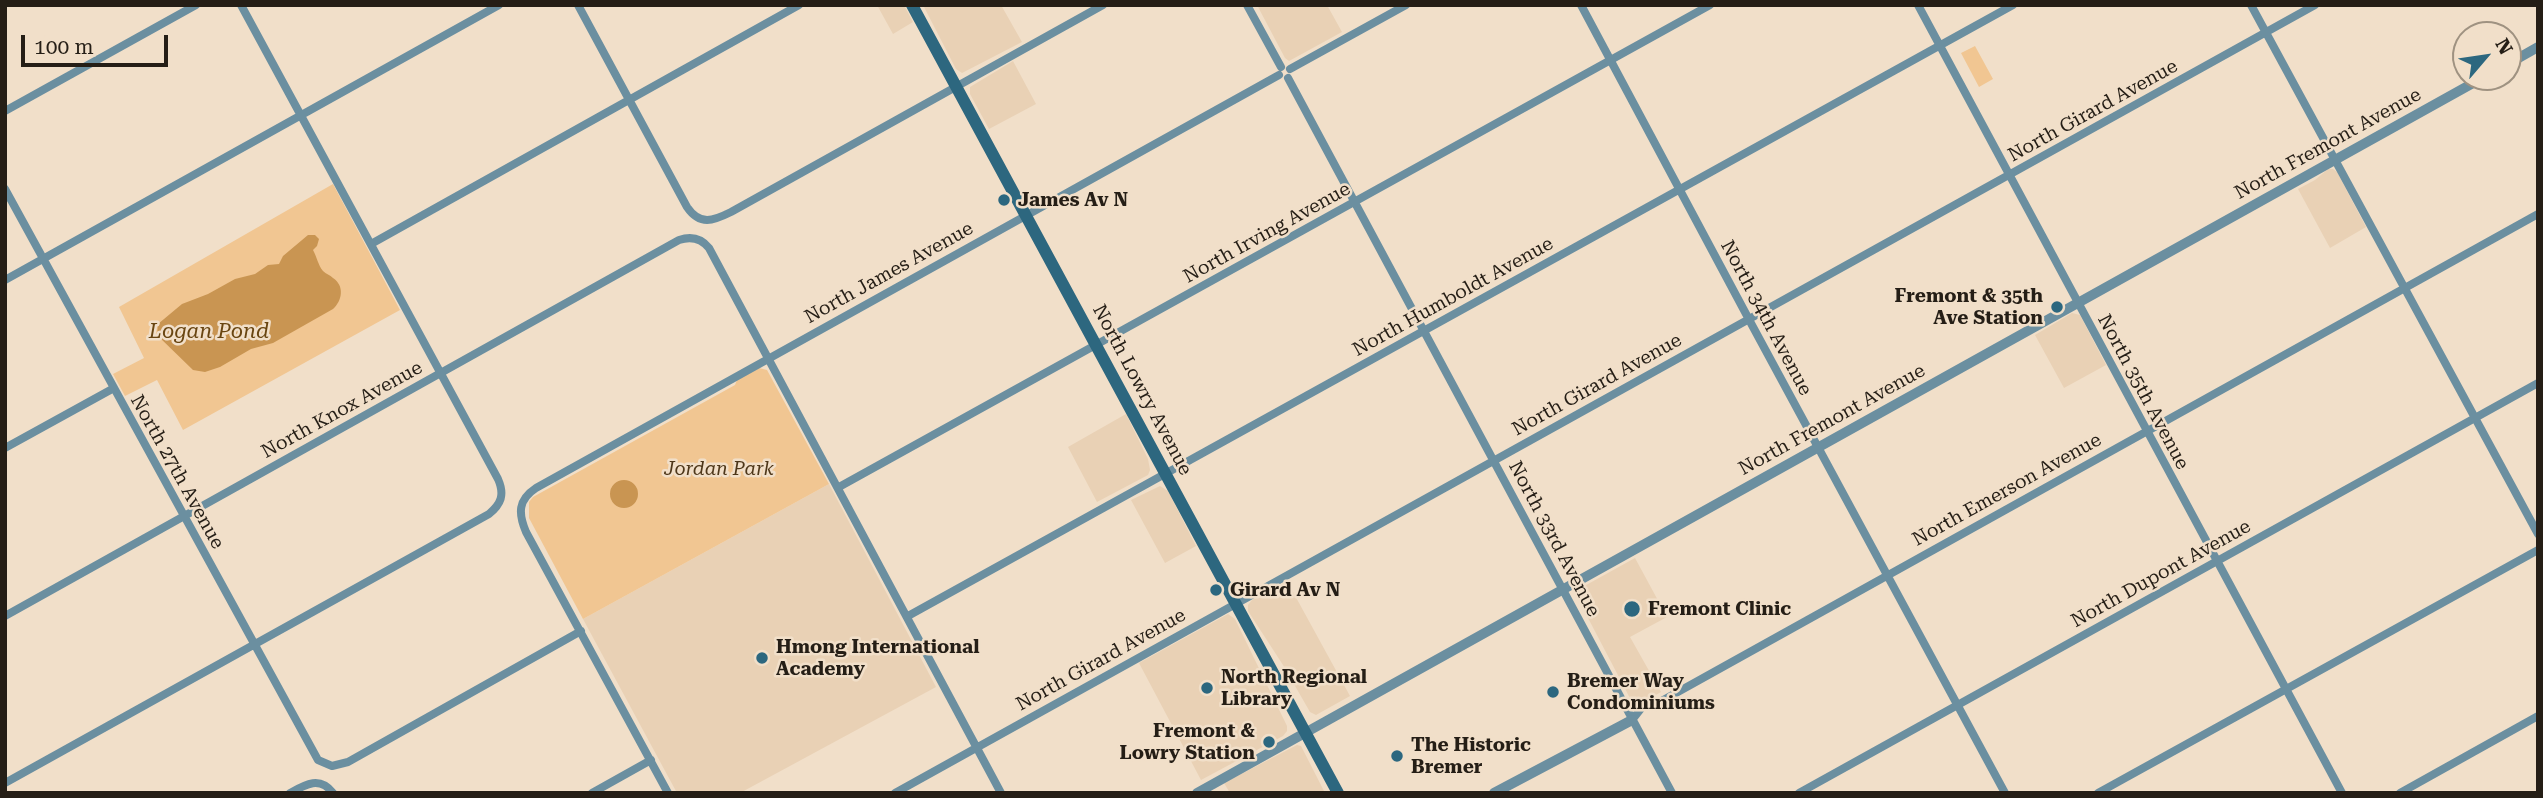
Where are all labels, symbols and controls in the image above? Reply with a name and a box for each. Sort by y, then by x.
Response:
scale bar [24,21,172,65]
north arrow [2452,21,2522,91]
text: 100 m [34,35,94,59]
text: N [2490,35,2518,59]
street label: North Girard Avenue [2004,55,2182,167]
street label: North Fremont Avenue [2231,83,2425,205]
street label: North Irving Avenue [1180,178,1354,288]
place label: James Av N [1018,189,1128,211]
marker: James Av N [996,192,1012,208]
street label: North James Avenue [801,217,977,329]
street label: North Humboldt Avenue [1349,232,1557,362]
street label: North 34th Avenue [1715,236,1817,400]
place label: Fremont & 35th Ave Station [1895,285,2043,329]
marker: Fremont & 35th Ave Station [2049,299,2065,315]
street label: North Lowry Avenue [1087,301,1197,479]
street label: North 35th Avenue [2092,310,2194,474]
water label: Logan Pond [149,319,269,345]
street label: North Girard Avenue [1508,329,1686,441]
street label: North Knox Avenue [258,356,426,464]
street label: North Fremont Avenue [1735,359,1929,481]
street label: North 27th Avenue [125,391,229,553]
street label: North Emerson Avenue [1909,429,2105,551]
street label: North 33rd Avenue [1503,457,1605,621]
park label: Jordan Park [664,458,774,480]
street label: North Dupont Avenue [2067,515,2255,633]
place label: Girard Av N [1230,579,1340,601]
marker: Girard Av N [1208,582,1224,598]
place label: Fremont Clinic [1648,598,1791,620]
marker: Fremont Clinic [1622,599,1642,619]
street label: North Girard Avenue [1012,604,1190,716]
place label: Hmong International Academy [776,636,979,680]
marker: Hmong International Academy [754,650,770,666]
place label: North Regional Library [1221,666,1367,710]
place label: Bremer Way Condominiums [1567,670,1715,714]
marker: North Regional Library [1199,680,1215,696]
marker: Bremer Way Condominiums [1545,684,1561,700]
place label: Fremont & Lowry Station [1120,720,1255,764]
marker: Fremont & Lowry Station [1261,734,1277,750]
place label: The Historic Bremer [1411,734,1531,778]
marker: The Historic Bremer [1389,748,1405,764]

